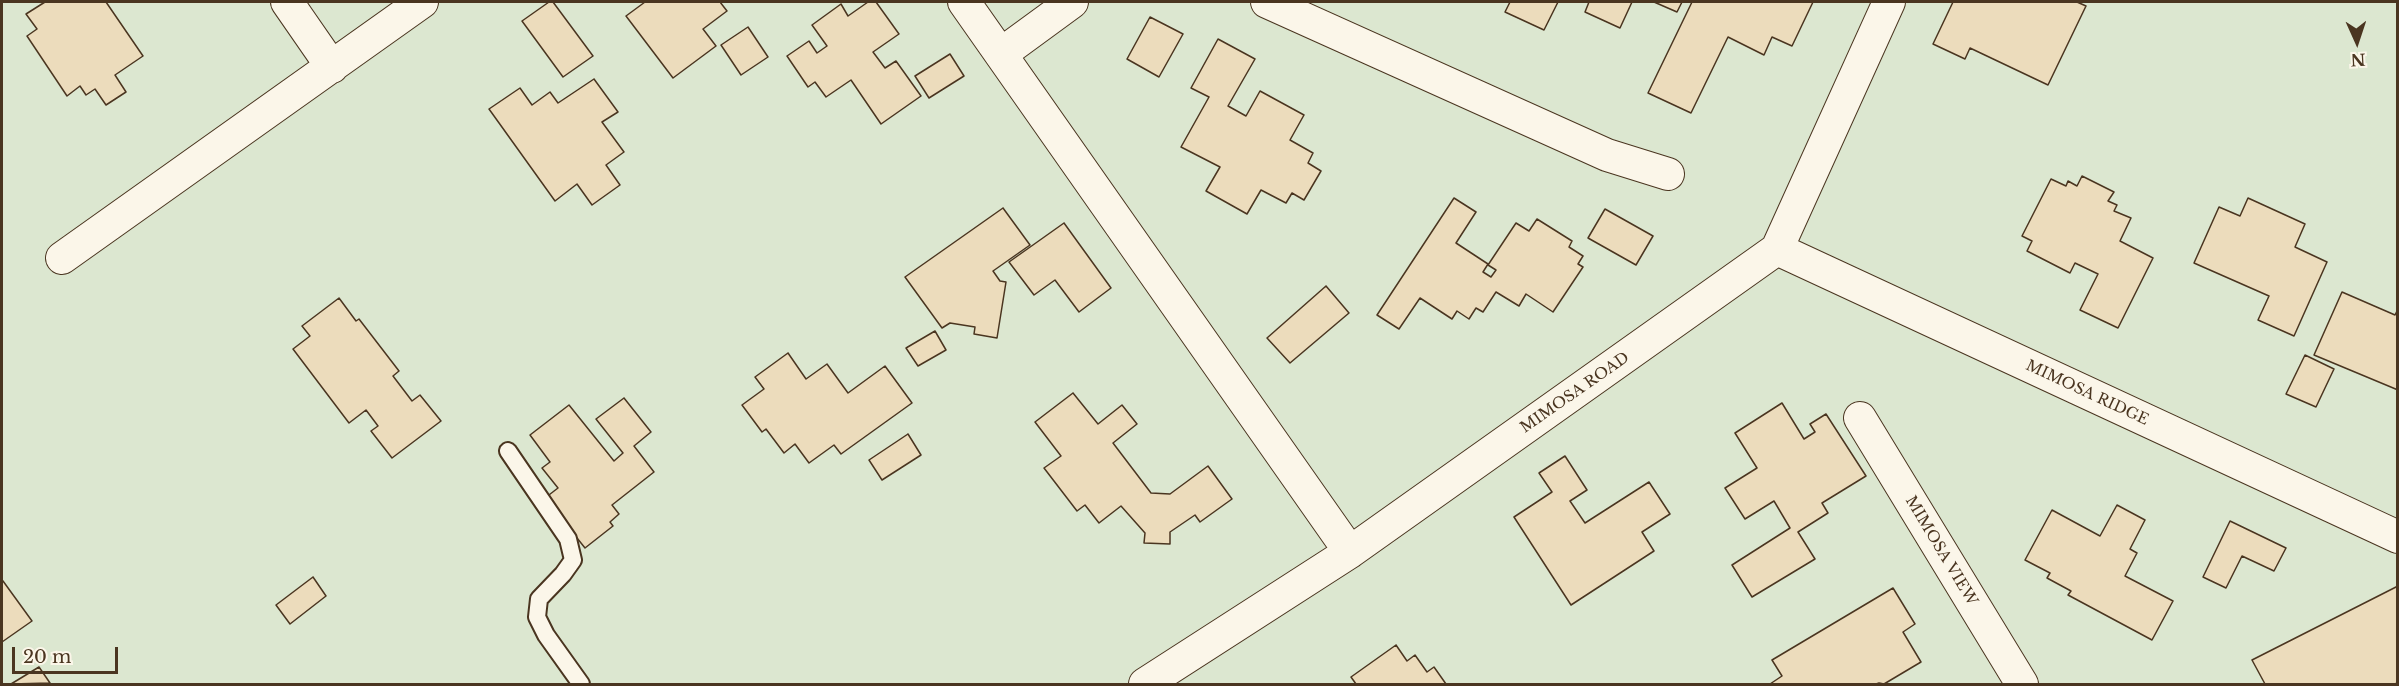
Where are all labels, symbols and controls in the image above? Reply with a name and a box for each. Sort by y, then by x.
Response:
north arrow [2327,12,2387,72]
text: N [2350,50,2366,70]
street label: MIMOSA ROAD [1517,349,1633,437]
street label: MIMOSA RIDGE [2023,357,2151,429]
street label: MIMOSA VIEW [1901,493,1981,609]
scale bar [15,635,122,673]
text: 20 m [23,646,71,668]

